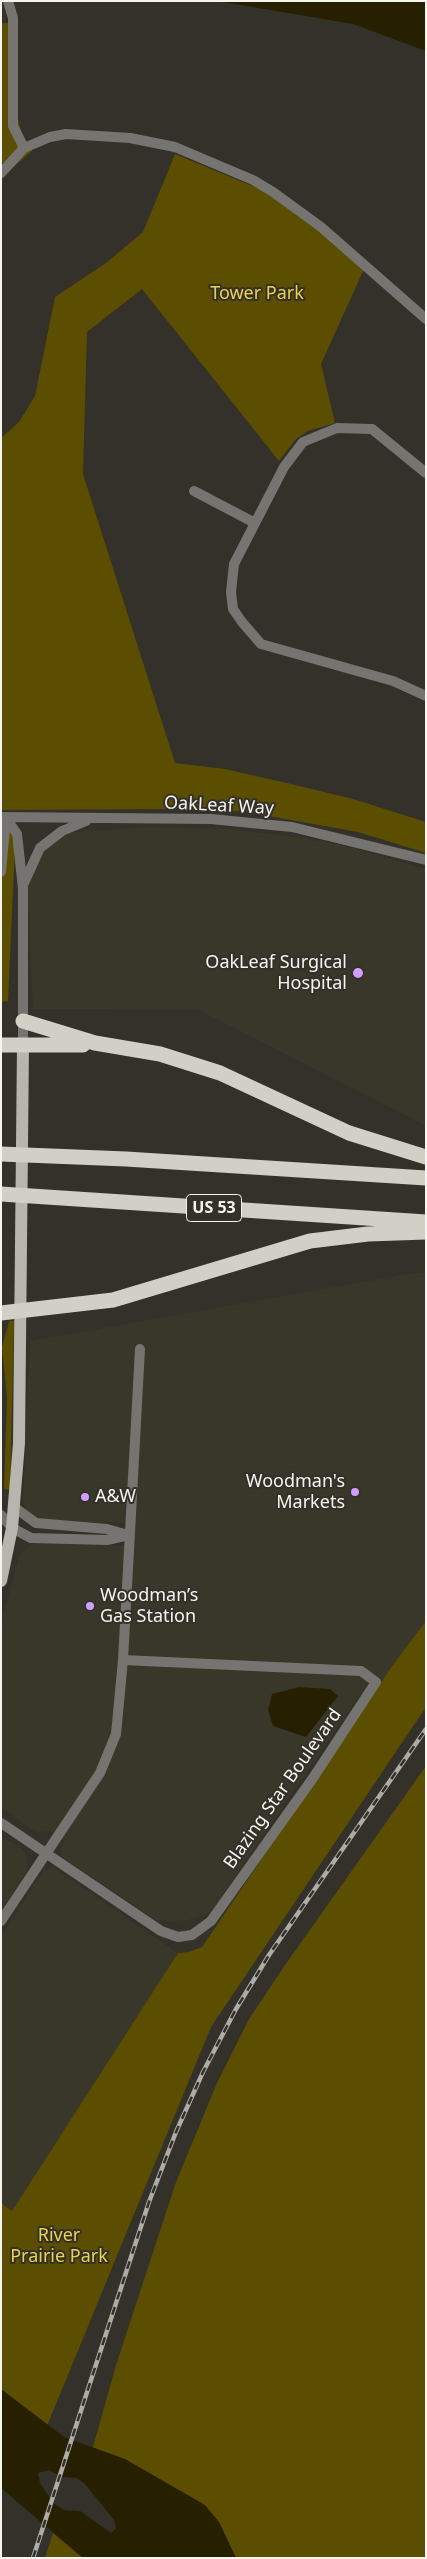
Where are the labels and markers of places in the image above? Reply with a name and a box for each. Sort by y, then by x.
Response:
place label: OakLeaf Surgical Hospital [205,952,347,994]
marker: OakLeaf Surgical Hospital [351,966,365,980]
place label: Woodman's Markets [246,1471,345,1514]
place label: A&W [95,1486,136,1508]
marker: Woodman's Markets [349,1486,361,1498]
marker: A&W [79,1491,91,1503]
place label: Woodman’s Gas Station [100,1585,198,1628]
marker: Woodman’s Gas Station [84,1600,96,1612]

